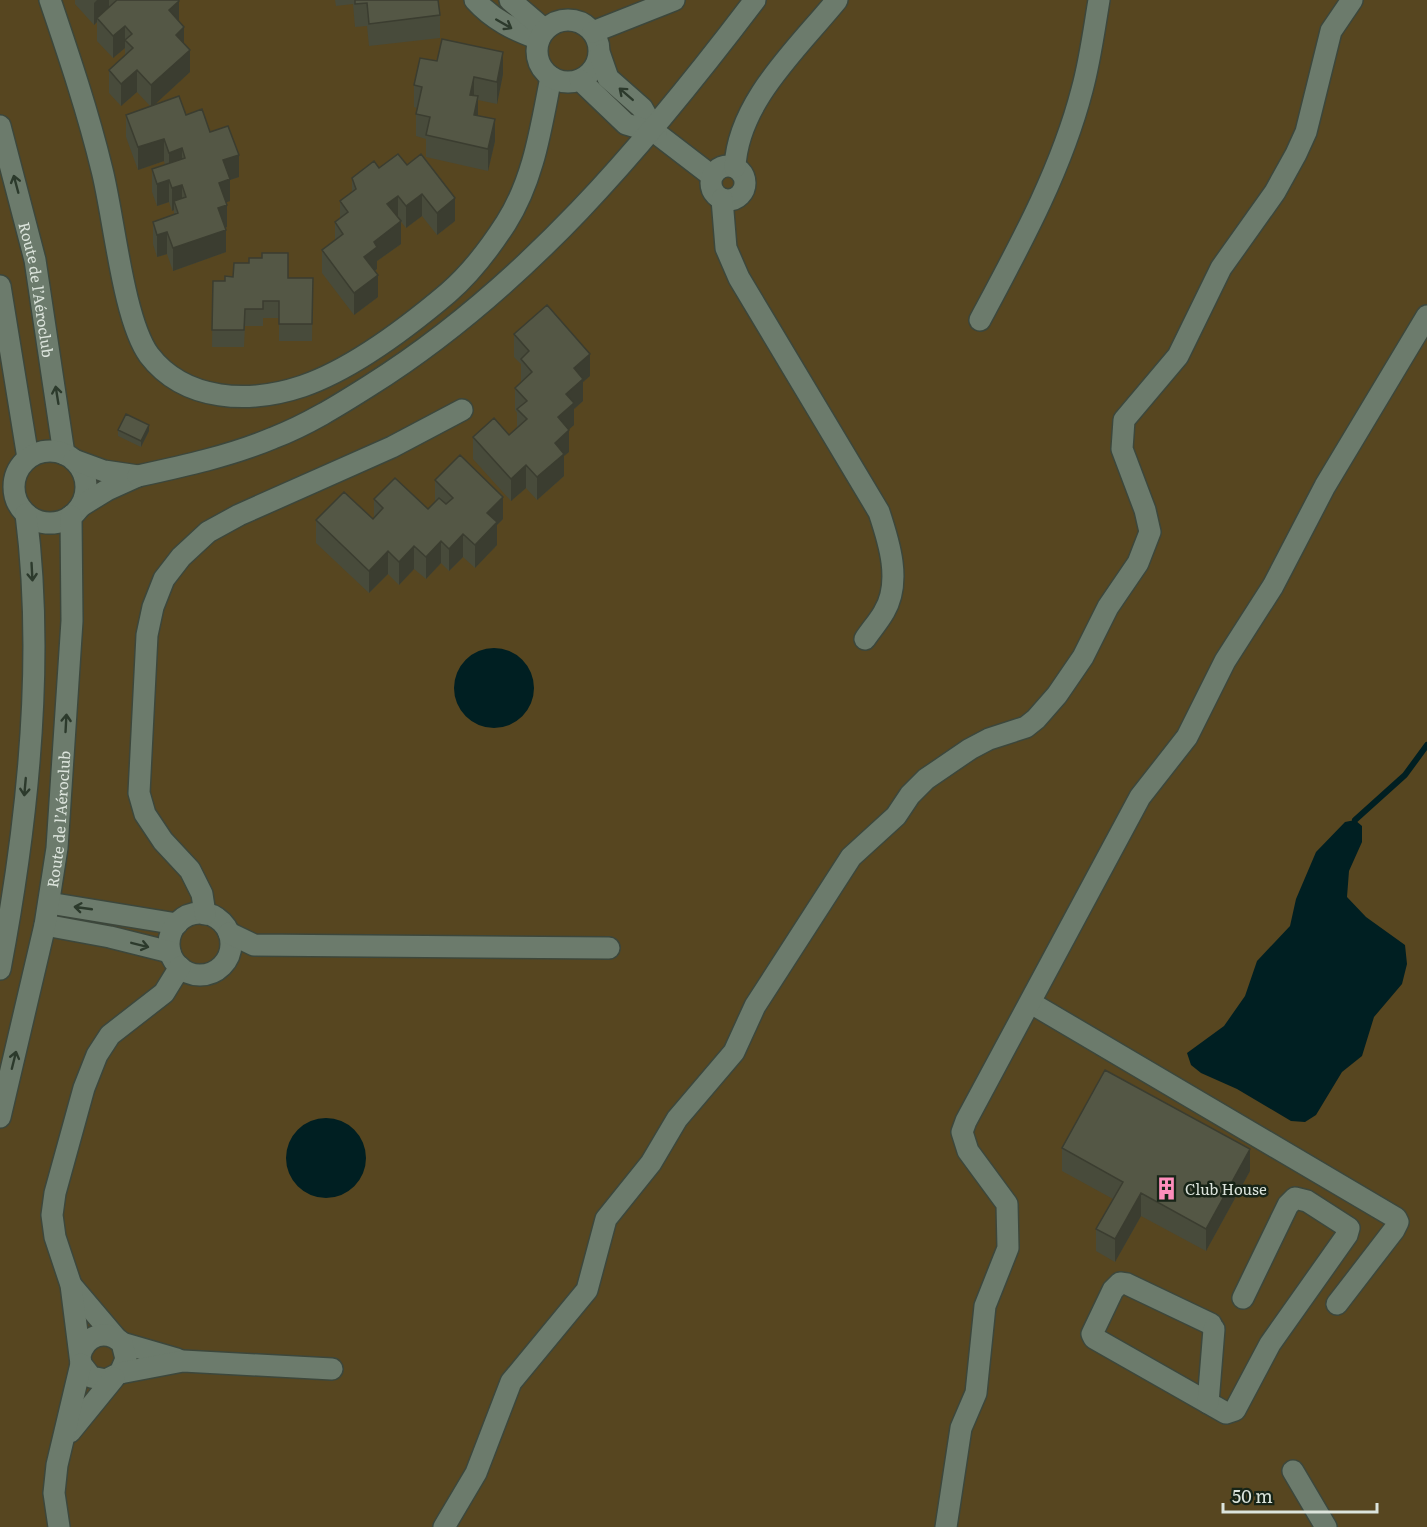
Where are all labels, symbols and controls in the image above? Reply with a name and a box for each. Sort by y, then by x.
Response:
one-way arrow [495,18,512,30]
one-way arrow [619,87,634,101]
one-way arrow [9,175,21,194]
street label: Route de l’Aéroclub [14,219,61,359]
one-way arrow [51,386,62,406]
one-way arrow [27,561,38,581]
one-way arrow [61,714,72,734]
street label: Route de l’Aéroclub [39,750,75,889]
one-way arrow [19,777,30,797]
one-way arrow [73,902,93,913]
one-way arrow [131,939,150,951]
one-way arrow [8,1051,20,1070]
building icon: Club House [1154,1175,1180,1201]
place label: Club House [1185,1177,1267,1200]
scale bar [1223,1476,1378,1514]
text: 50 m [1232,1482,1273,1509]

